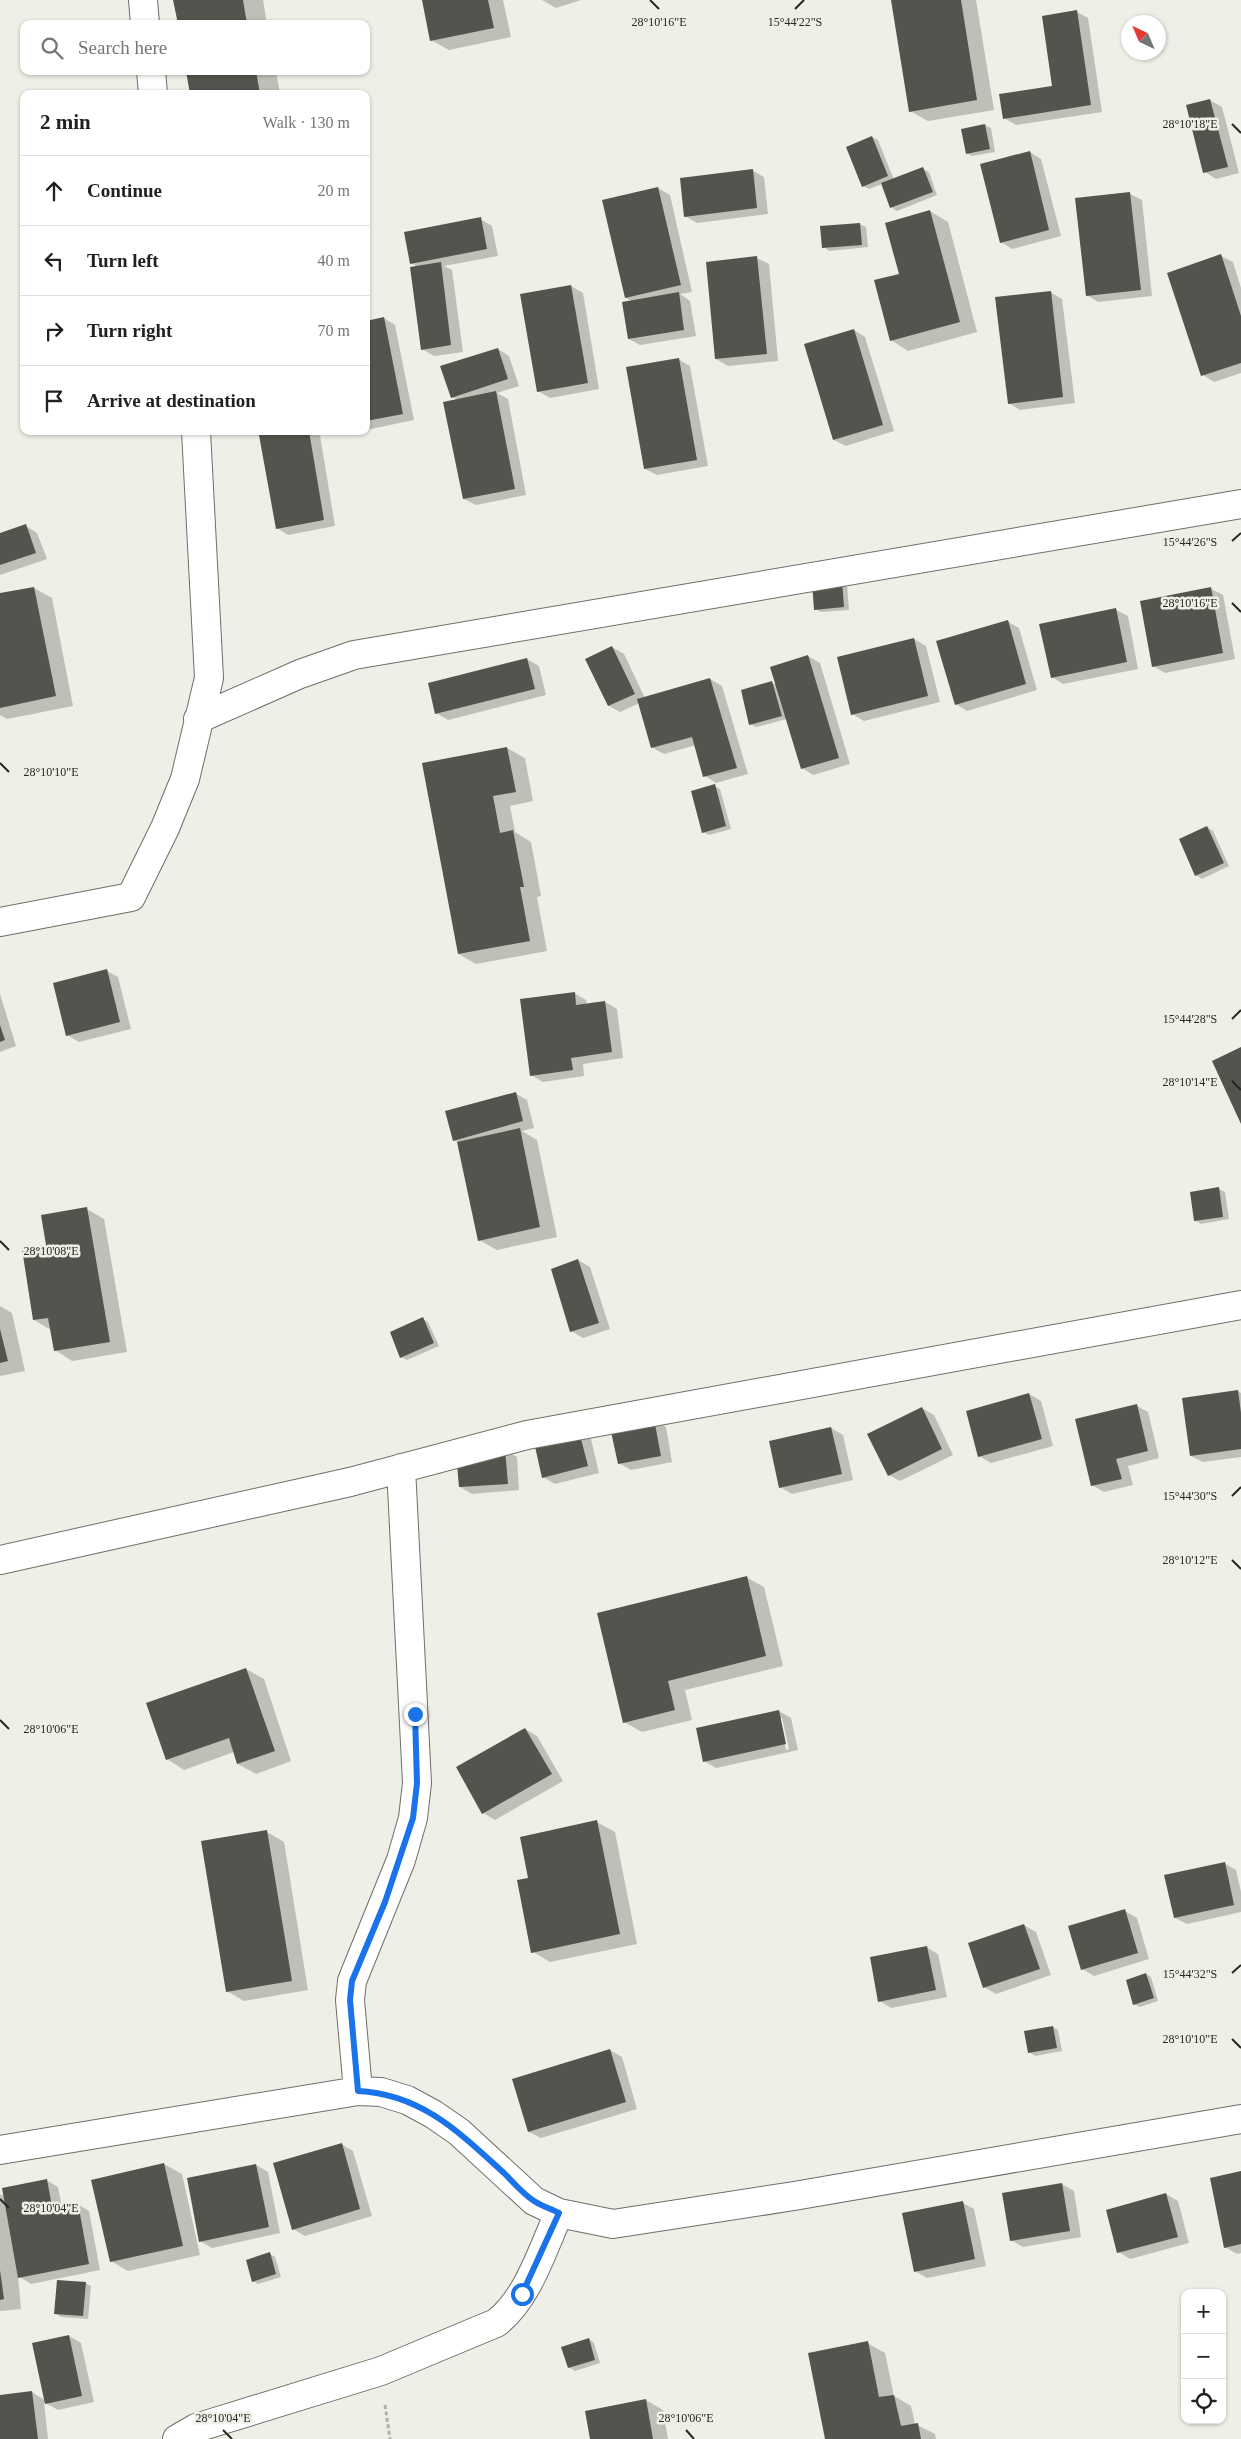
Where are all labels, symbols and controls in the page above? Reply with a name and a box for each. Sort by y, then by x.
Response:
text: 28°10'16"E [631,15,687,29]
text: 15°44'22"S [768,15,822,29]
north arrow [1121,15,1166,60]
search box [20,20,370,75]
icon: search [38,34,66,62]
text: Search here [78,37,167,58]
text: 2 min [40,110,91,134]
text: Walk · 130 m [263,114,350,131]
text: 28°10'18"E [1162,117,1218,131]
icon: ahead [40,177,68,205]
text: Continue [87,180,162,201]
text: 20 m [318,182,350,199]
icon: left [40,247,68,275]
text: Turn left [87,250,159,271]
text: 40 m [318,252,350,269]
icon: right [40,317,68,345]
text: Turn right [87,320,172,341]
text: 70 m [318,322,350,339]
icon: arrive [40,387,68,415]
text: Arrive at destination [87,390,256,411]
text: 15°44'26"S [1163,535,1217,549]
text: 28°10'16"E [1162,596,1218,610]
text: 28°10'10"E [23,765,79,779]
text: 15°44'28"S [1163,1012,1217,1026]
text: 28°10'14"E [1162,1075,1218,1089]
text: 28°10'08"E [23,1244,79,1258]
text: 15°44'30"S [1163,1489,1217,1503]
text: 28°10'12"E [1162,1553,1218,1567]
route end [404,1703,427,1726]
text: 28°10'06"E [23,1722,79,1736]
text: 15°44'32"S [1163,1967,1217,1981]
text: 28°10'10"E [1162,2032,1218,2046]
text: 28°10'04"E [23,2201,79,2215]
route start [511,2283,534,2306]
map controls [1181,2289,1226,2424]
button: + [1181,2289,1226,2334]
button: − [1181,2334,1226,2379]
button: locate [1181,2379,1226,2424]
text: 28°10'04"E [195,2411,251,2425]
text: 28°10'06"E [658,2411,714,2425]

